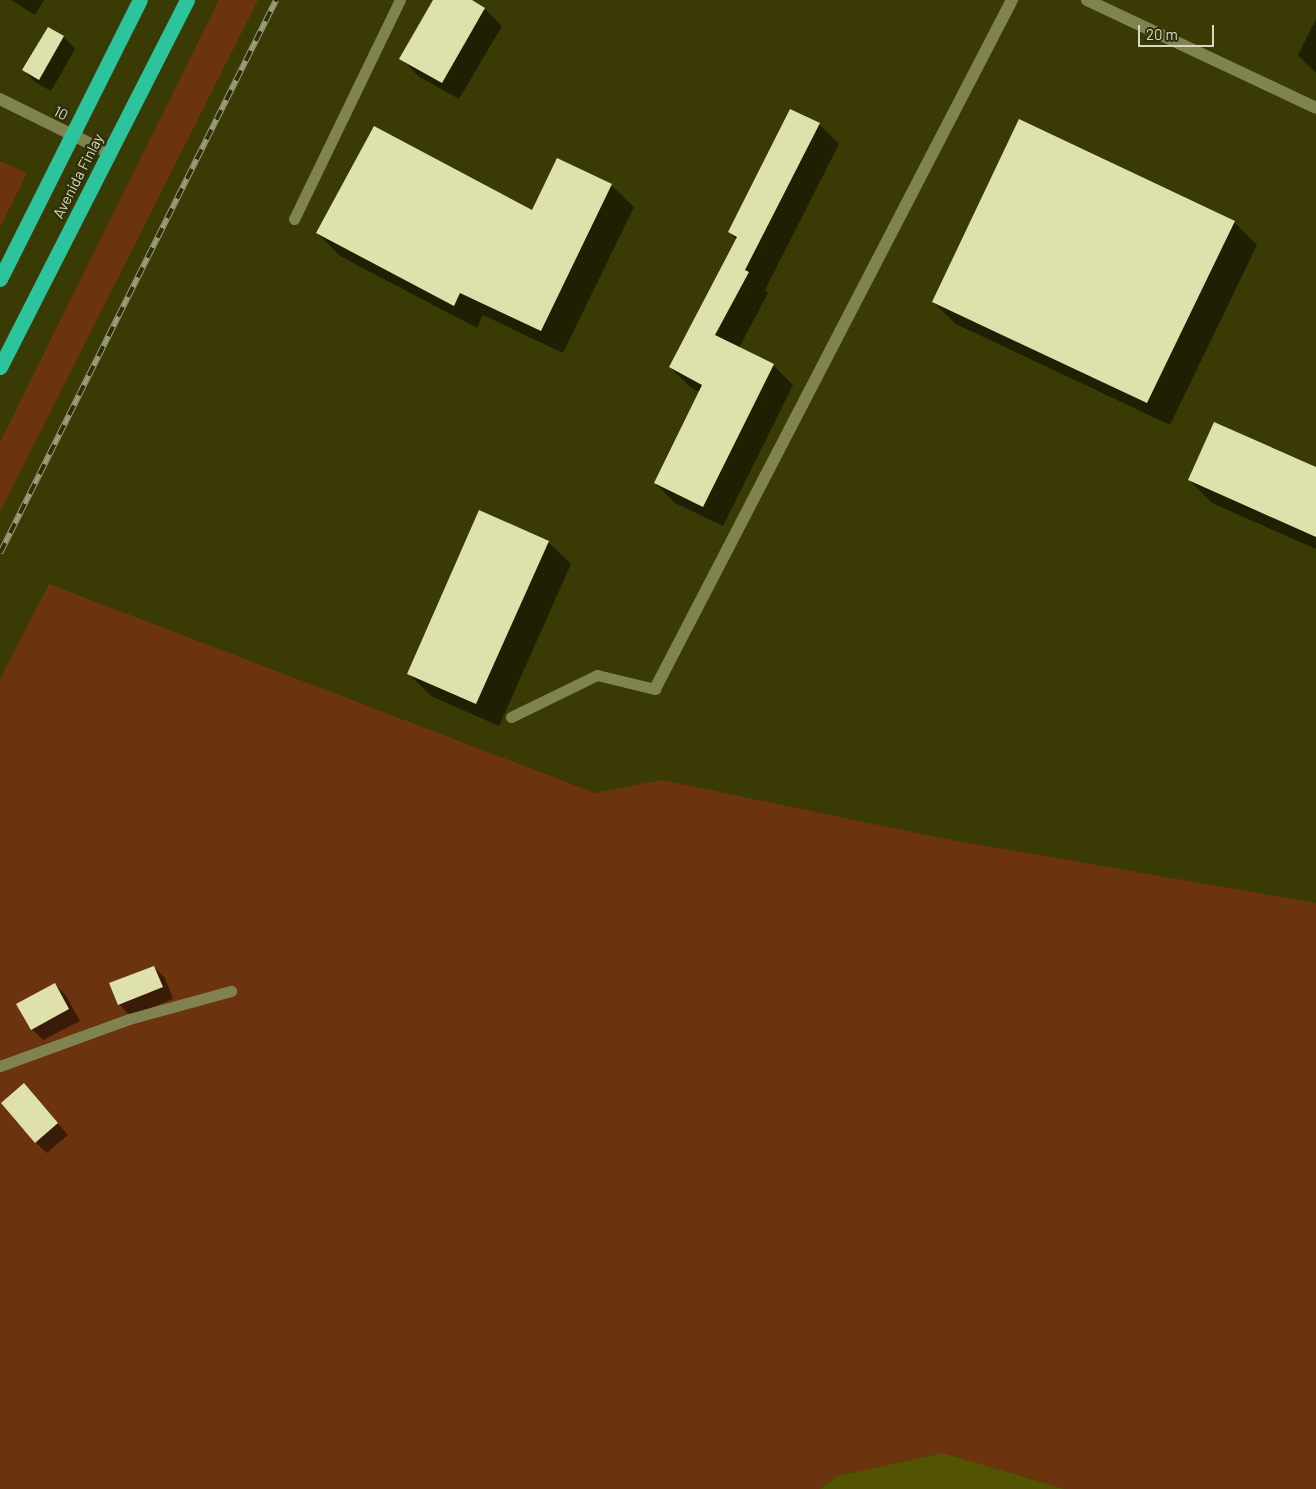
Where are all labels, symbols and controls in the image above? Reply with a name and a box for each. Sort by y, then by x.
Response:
scale bar [1141,15,1217,47]
text: 20 m [1146,25,1178,43]
street label: 10 [51,102,71,124]
street label: Avenida Finlay [49,131,107,221]

